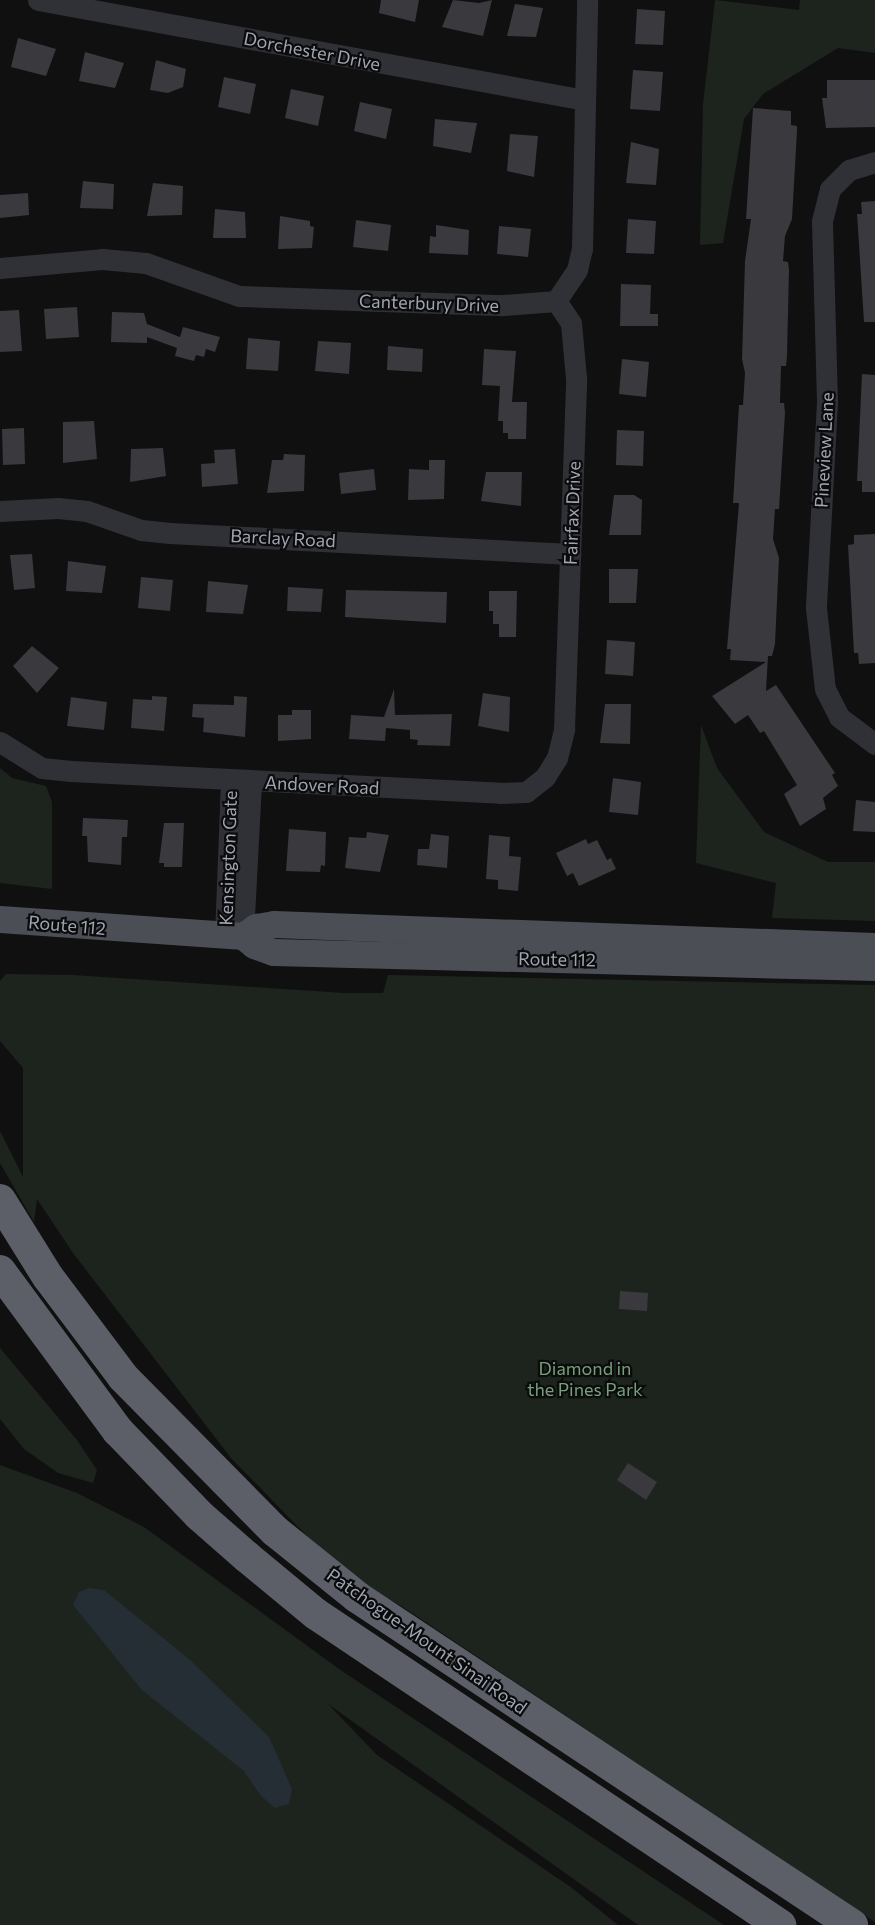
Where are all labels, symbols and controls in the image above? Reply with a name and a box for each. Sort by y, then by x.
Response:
street label: Dorchester Drive [242,27,382,75]
street label: Canterbury Drive [359,290,499,316]
street label: Pineview Lane [810,392,838,508]
street label: Fairfax Drive [559,461,585,565]
street label: Barclay Road [230,524,336,552]
street label: Andover Road [264,771,380,799]
street label: Kensington Gate [215,790,241,926]
street label: Route 112 [27,911,107,939]
street label: Route 112 [518,948,596,970]
park label: Diamond in the Pines Park [527,1358,643,1400]
street label: Patchogue-Mount Sinai Road [323,1564,531,1718]

